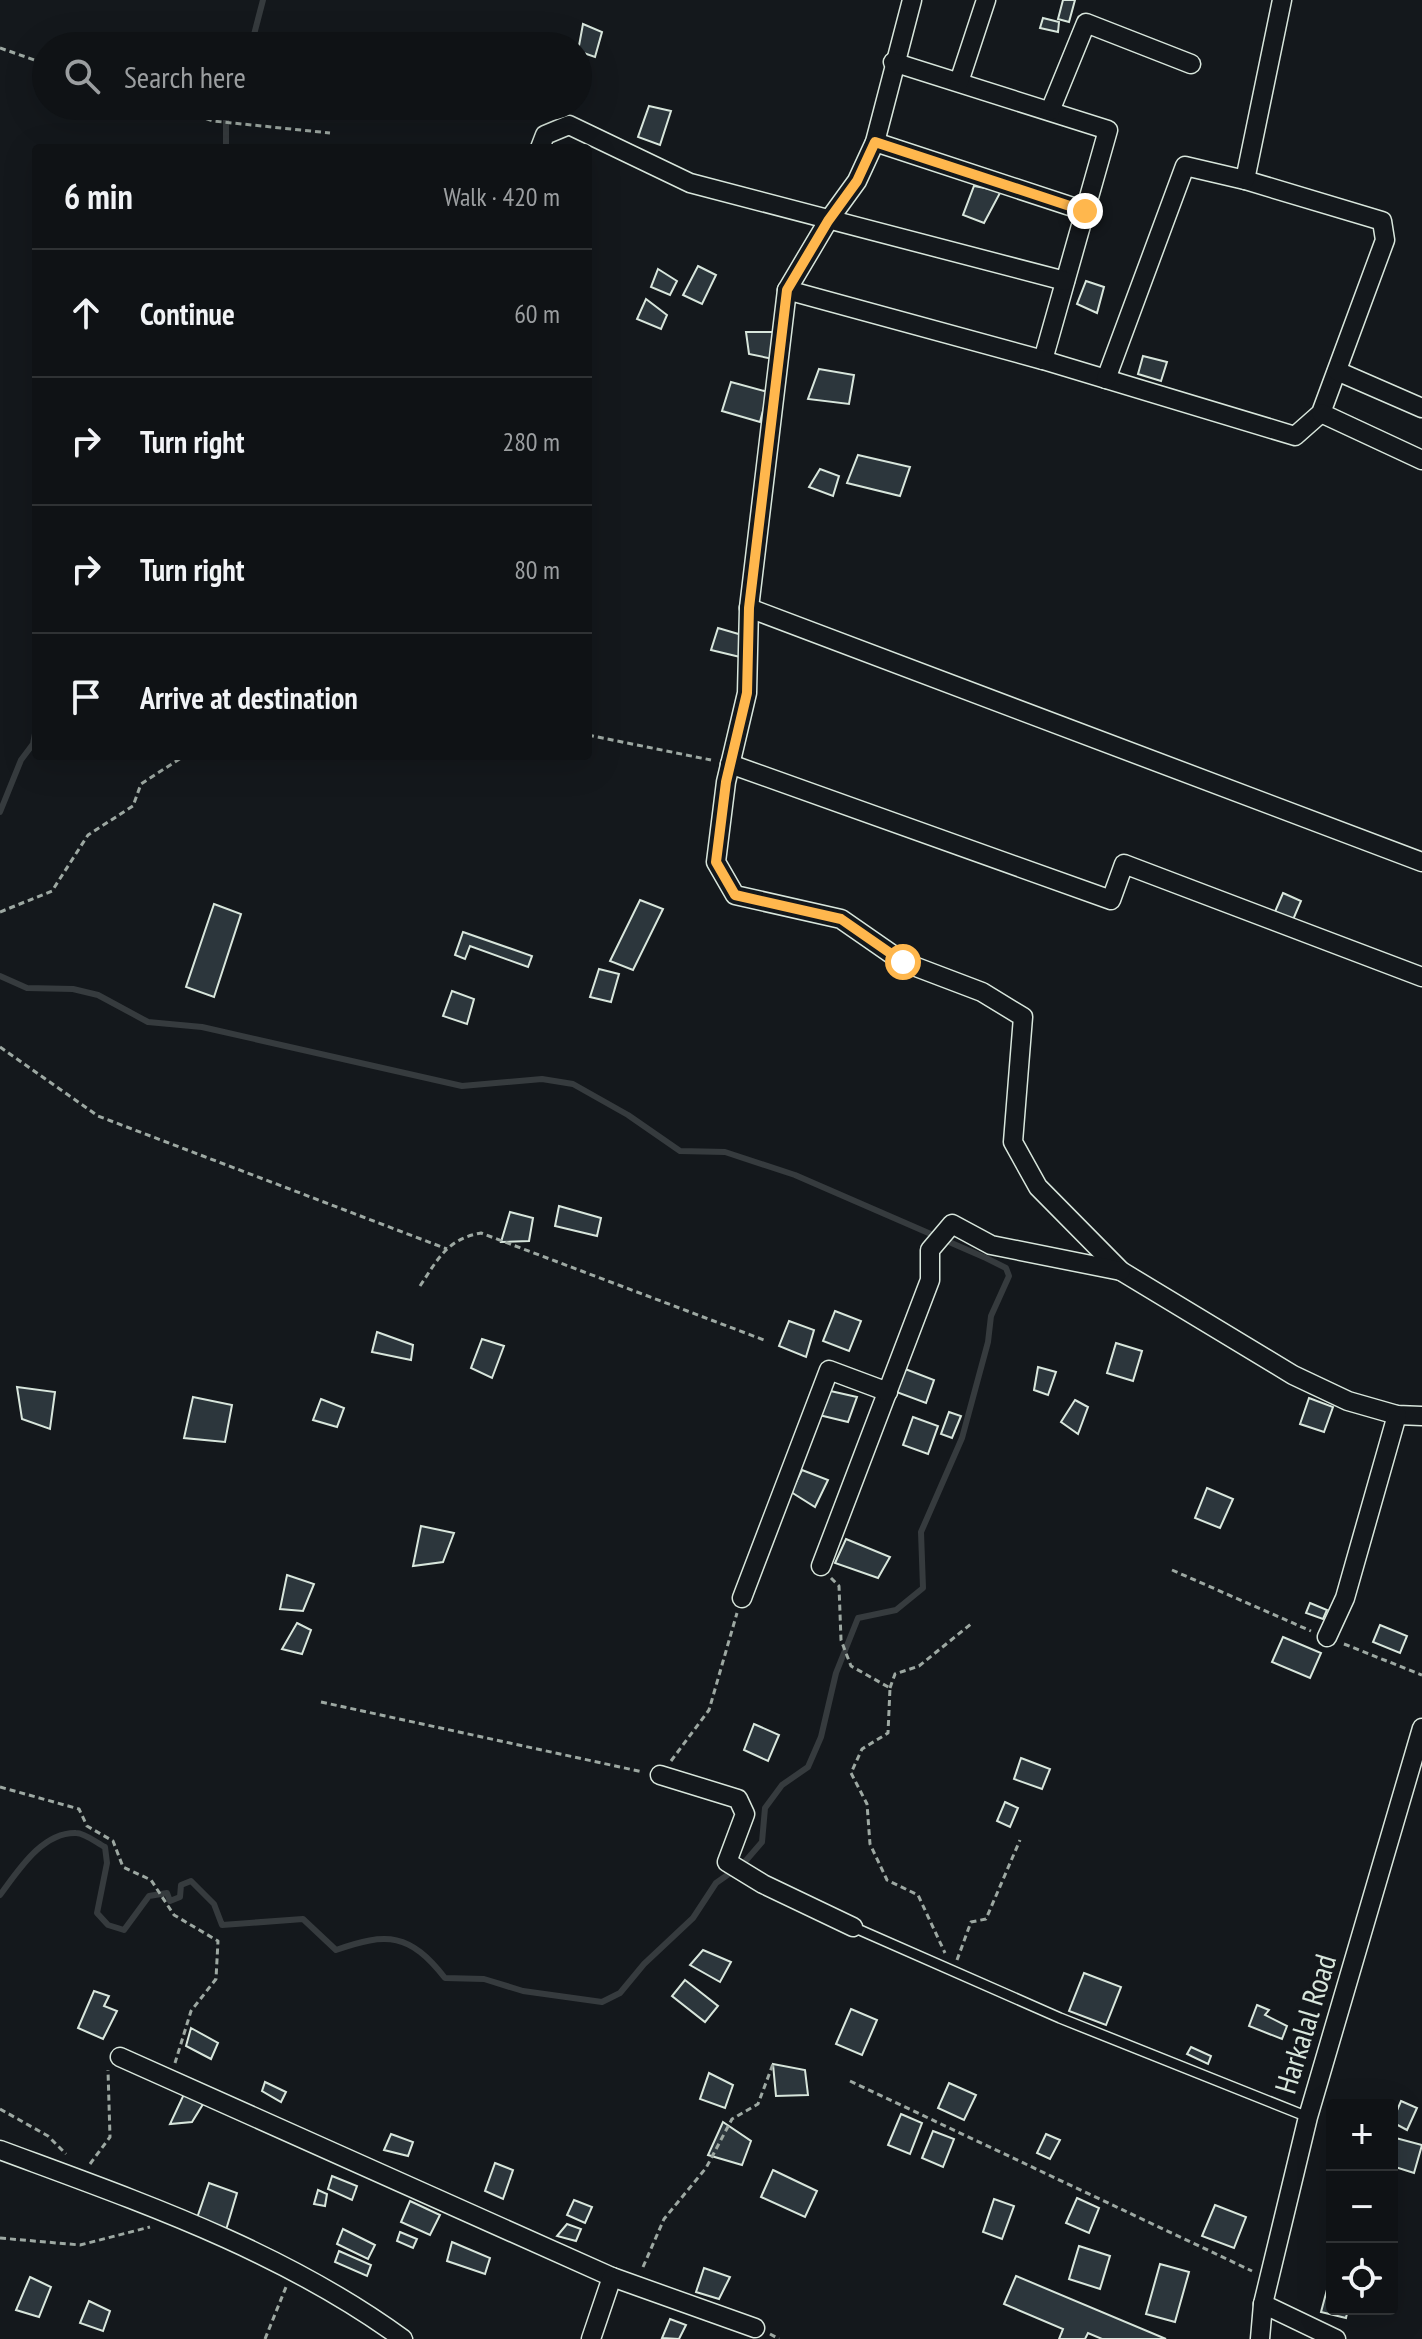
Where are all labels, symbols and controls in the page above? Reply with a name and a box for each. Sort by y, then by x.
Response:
search box [32,32,592,120]
icon: search [60,54,104,98]
text: Search here [124,57,246,96]
text: 6 min [64,174,133,218]
text: Walk · 420 m [443,180,560,213]
route end [1067,193,1103,229]
icon: ahead [64,291,108,335]
text: Continue [140,294,235,333]
text: 60 m [514,297,560,330]
icon: right [64,419,108,463]
text: Turn right [140,422,244,461]
text: 280 m [502,425,560,458]
icon: right [64,547,108,591]
text: Turn right [140,550,244,589]
text: 80 m [514,553,560,586]
icon: arrive [64,675,108,719]
text: Arrive at destination [140,678,358,717]
route start [885,944,921,980]
street label: Harkalal Road [1265,1949,1344,2098]
map controls [1326,2099,1398,2315]
button: + [1326,2099,1398,2171]
button: − [1326,2171,1398,2243]
button: locate [1326,2243,1398,2315]

